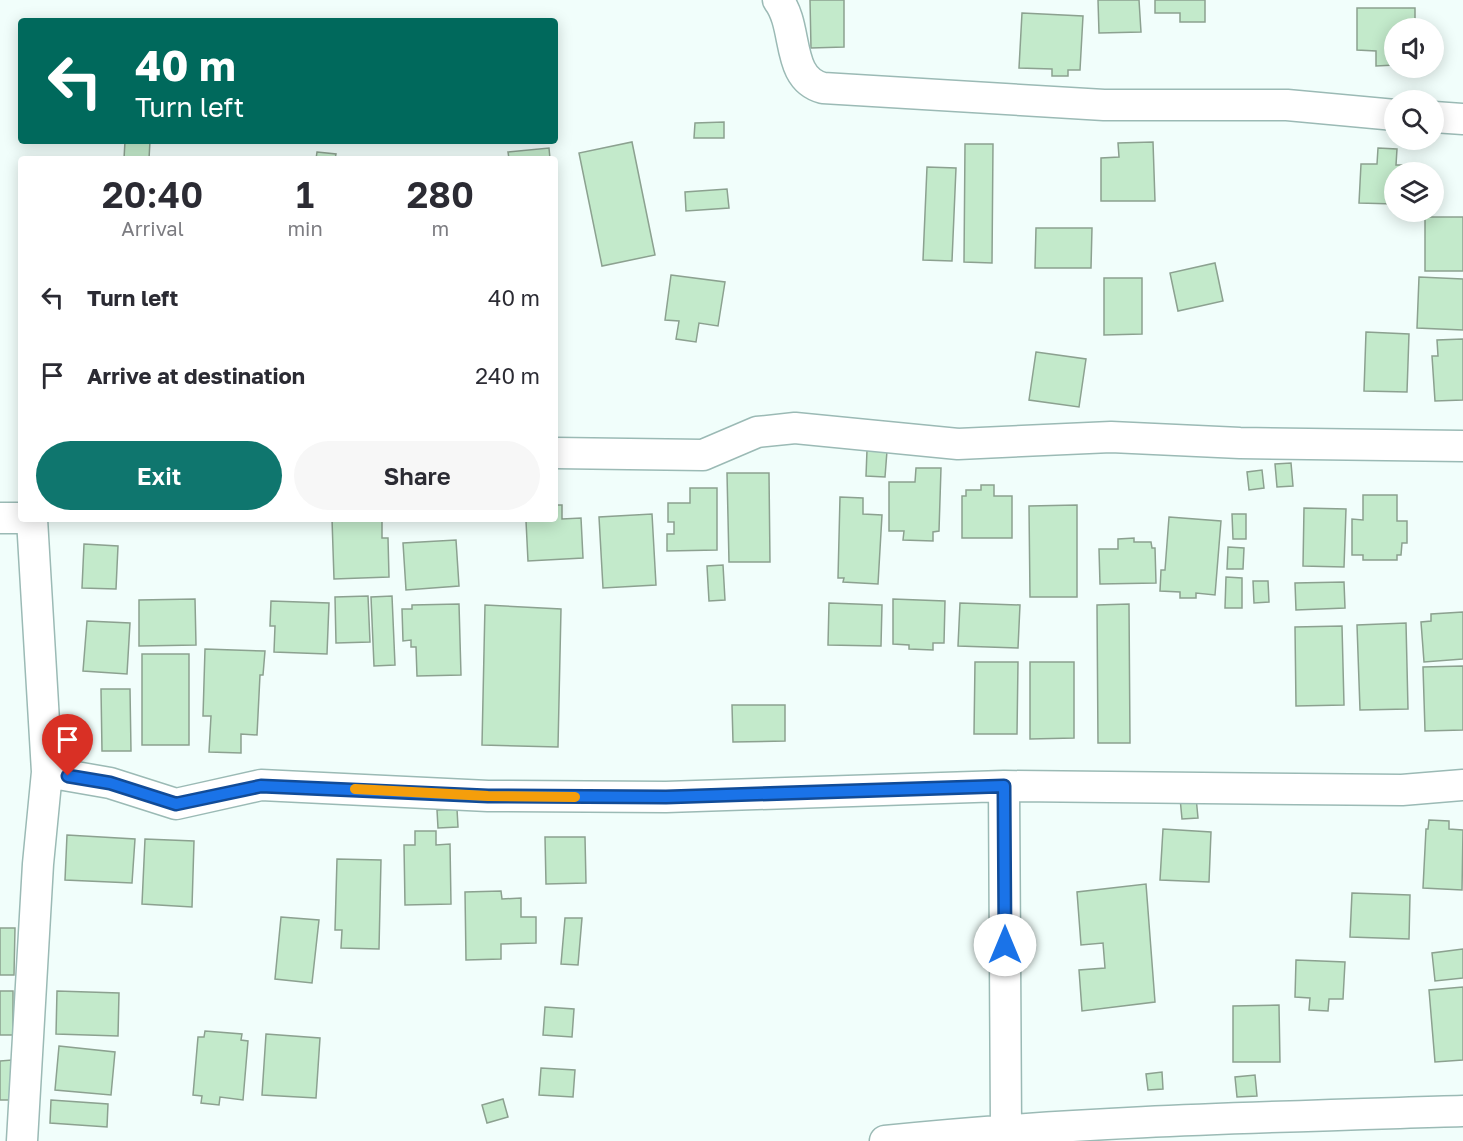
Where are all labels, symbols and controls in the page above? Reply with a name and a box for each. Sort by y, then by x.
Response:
map controls [1384,18,1444,222]
button: sound [1384,18,1444,78]
text: 40 m [135,40,236,90]
icon: left [36,42,114,120]
button: search [1384,90,1444,150]
text: Turn left [135,91,244,123]
button: layers [1384,162,1444,222]
text: 20:40 [102,173,203,216]
text: 1 [296,173,314,216]
text: 280 [407,173,474,216]
text: Arrival [121,216,184,240]
text: min [287,216,323,240]
text: m [432,216,449,240]
icon: left [36,281,69,314]
text: Turn left [87,284,178,311]
text: 40 m [488,284,540,311]
icon: arrive [36,359,69,392]
text: Arrive at destination [87,362,305,389]
text: 240 m [475,362,540,389]
button: Exit [36,441,282,510]
button: Share [294,441,540,510]
pin [42,714,93,776]
icon: arrive [51,723,84,756]
position arrow [973,913,1037,977]

